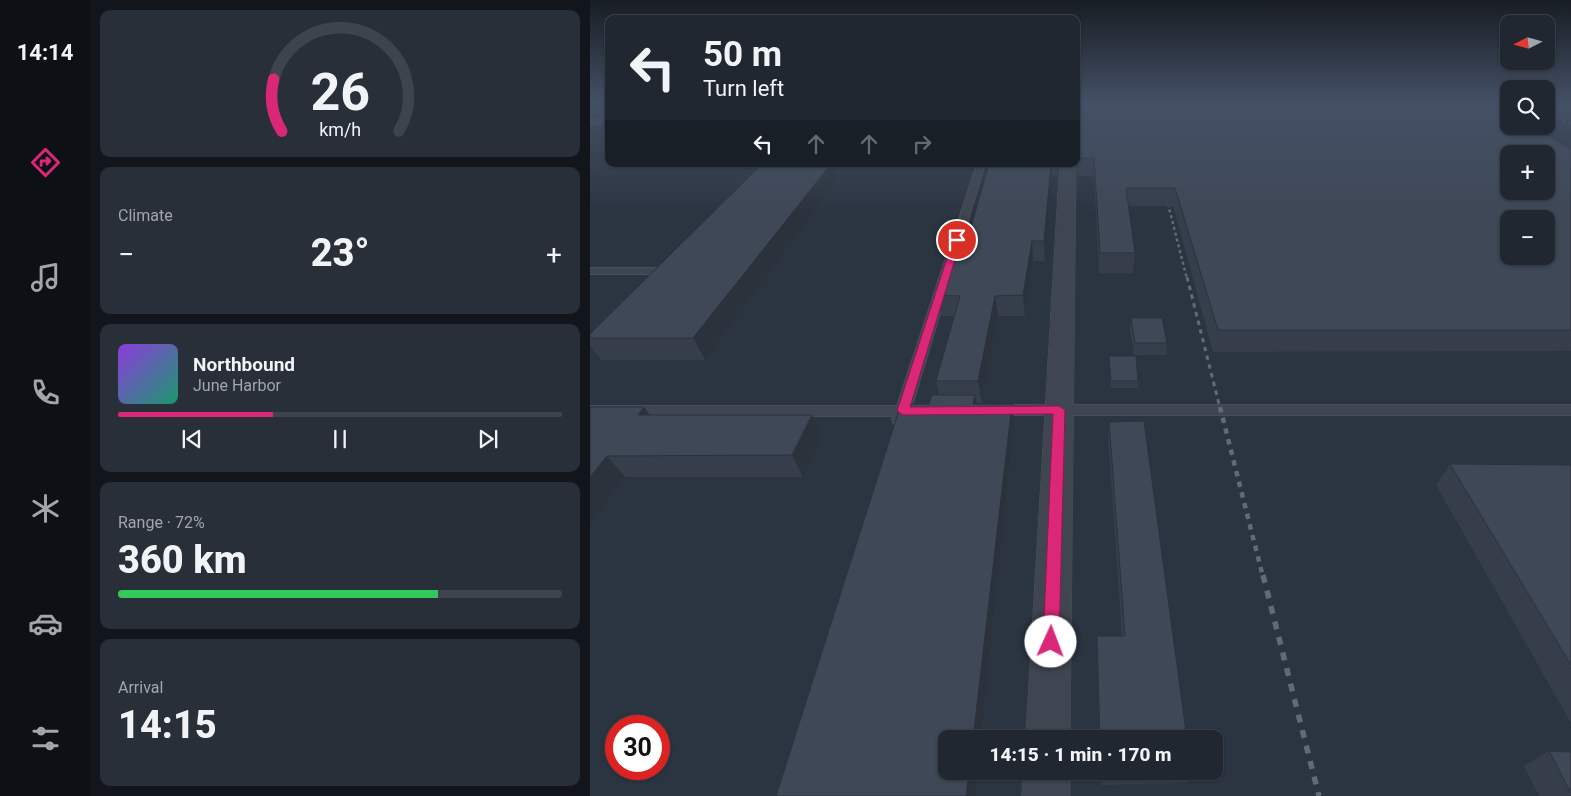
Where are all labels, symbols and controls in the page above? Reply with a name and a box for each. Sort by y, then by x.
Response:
north arrow [1500,15,1555,70]
map controls [1500,15,1555,265]
text: 50 m [703,34,782,75]
icon: left [620,35,685,100]
text: 14:14 [17,40,73,65]
text: 26 [310,62,370,123]
text: Turn left [703,76,784,101]
button: search [1500,80,1555,135]
text: km/h [319,119,361,140]
icon: left [749,130,777,158]
icon: ahead [802,130,830,158]
icon: ahead [855,130,883,158]
icon: right [908,130,936,158]
icon: directions [28,145,63,180]
button: + [1500,145,1555,200]
text: Climate [118,206,173,225]
button: − [1500,210,1555,265]
pin [936,219,978,261]
icon: arrive [943,226,971,254]
text: 23° [311,231,369,275]
text: − [118,238,134,271]
text: + [546,238,562,271]
icon: music [28,260,63,295]
text: Northbound [193,353,295,376]
icon: phone [28,375,63,410]
text: June Harbor [193,376,281,395]
icon: previous [178,425,206,453]
icon: pause [326,425,354,453]
icon: next [474,425,502,453]
icon: climate [28,491,63,526]
text: Range · 72% [118,513,205,532]
text: 360 km [118,538,247,582]
icon: car [28,606,63,641]
position arrow [1024,615,1076,667]
text: Arrival [118,678,163,697]
text: 14:15 [118,703,217,747]
speed limit sign: 30 [605,715,670,780]
icon: filters [28,721,63,756]
text: 14:15 · 1 min · 170 m [989,743,1172,766]

